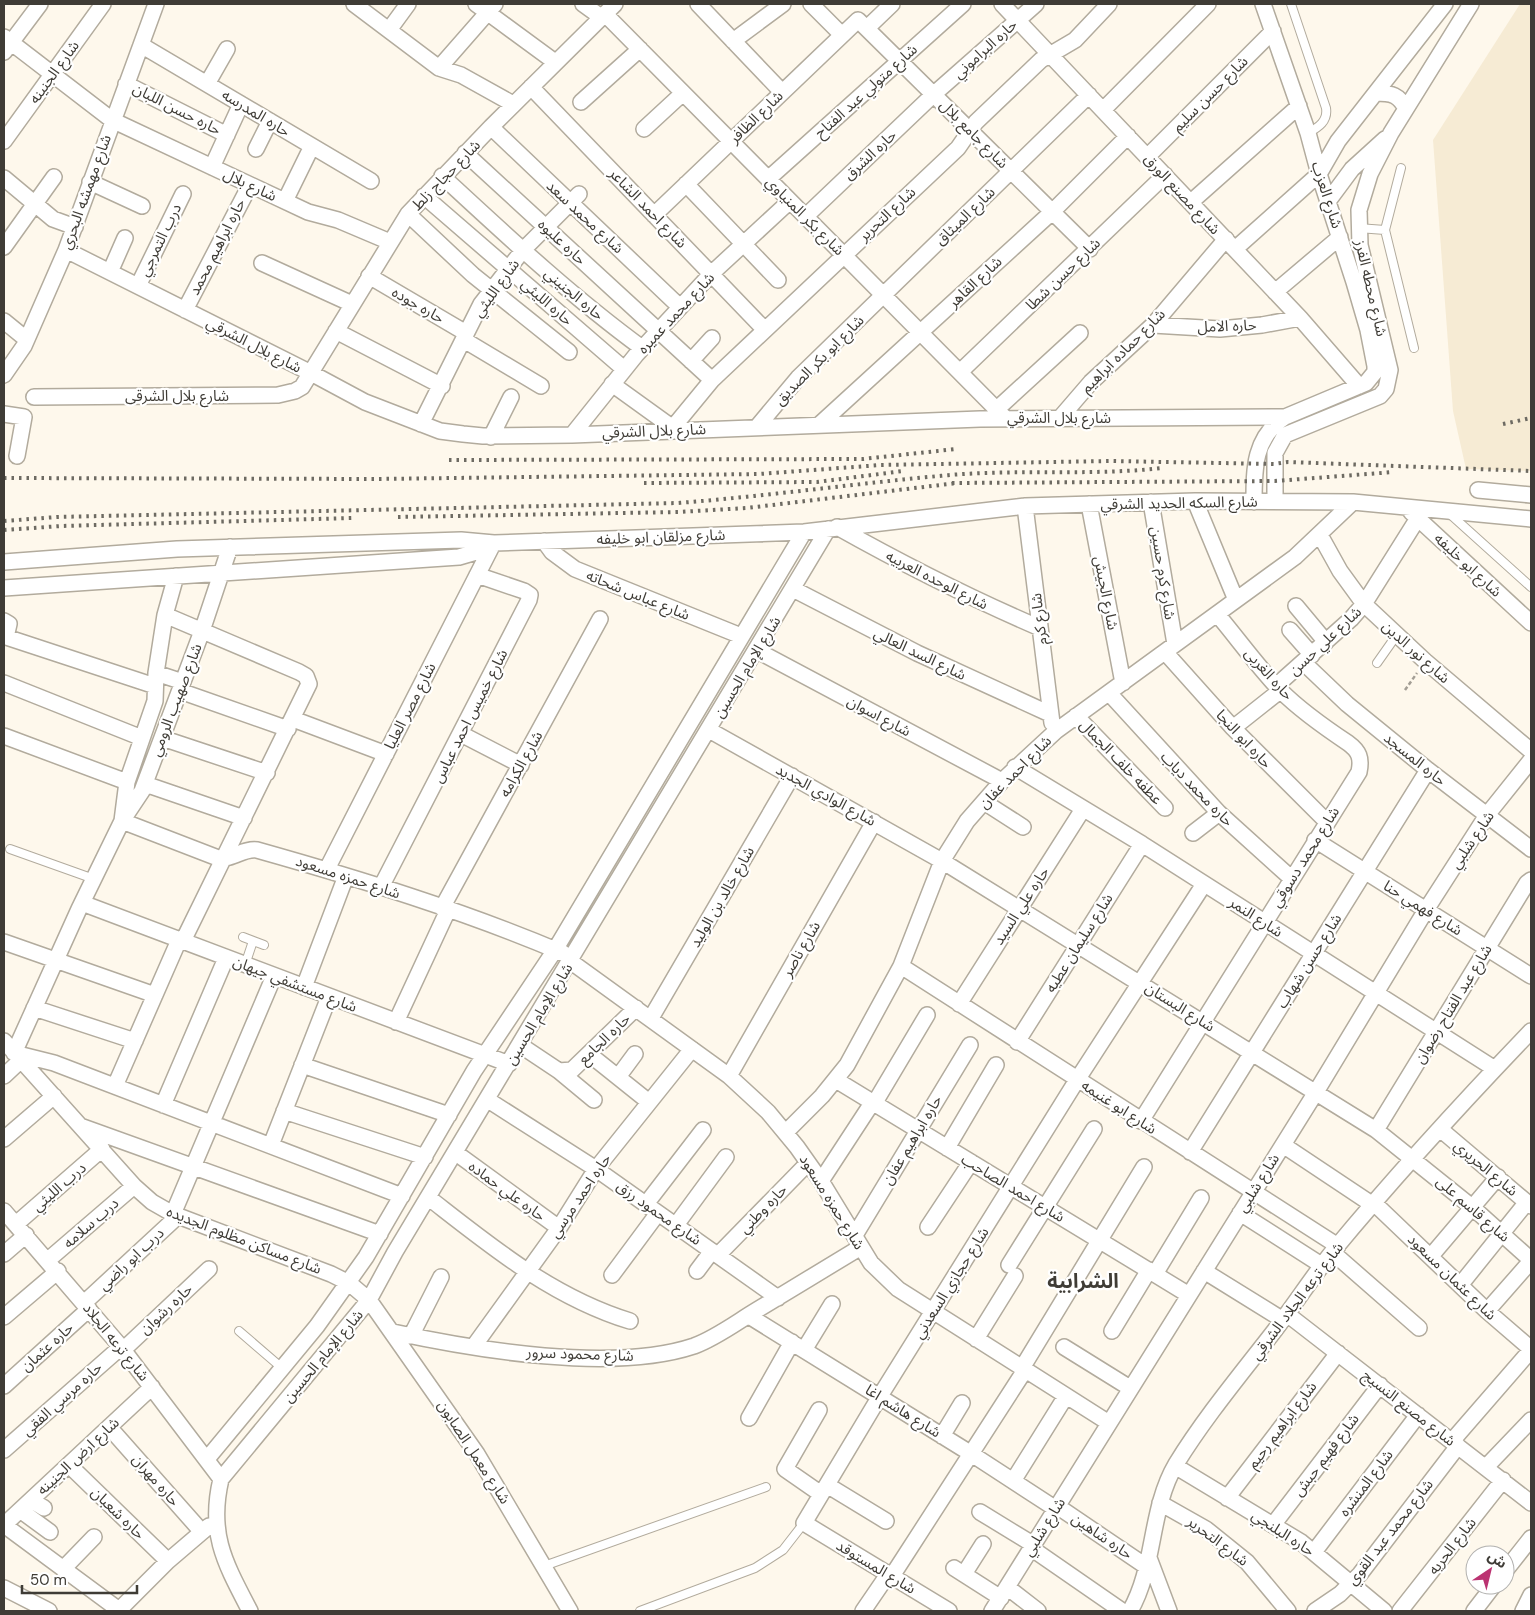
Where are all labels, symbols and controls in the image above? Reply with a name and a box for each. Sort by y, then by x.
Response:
street label: حاره البراموني [949,15,1023,84]
street label: شارع الجنينه [24,36,85,109]
street label: شارع متولي عبد الفتاح [810,39,923,144]
street label: شارع حسن سليم [1168,51,1254,138]
street label: حاره حسن اللبان [129,78,225,140]
street label: حاره المدرسه [218,85,294,141]
street label: شارع الظافر [724,86,789,150]
street label: شارع جامع بلال [934,95,1013,174]
street label: حاره الشرق [839,125,901,185]
street label: شارع مهمشه البحري [56,132,118,253]
street label: شارع حجاج زلط [407,135,486,216]
street label: شارع مصنع الورق [1138,149,1225,240]
street label: شارع العزب [1305,159,1347,232]
street label: شارع احمد الشاعر [602,163,692,254]
street label: شارع بلال [219,164,280,208]
street label: شارع بكر المنياوي [760,172,849,261]
street label: شارع محمد سعد [541,176,628,260]
street label: شارع التحرير [853,182,922,248]
street label: شارع الميثاق [931,182,1001,251]
street label: حاره ابراهيم محمد [184,195,251,299]
street label: درب التمرجي [134,200,188,280]
street label: حاره عليوه [534,215,591,270]
street label: شارع حسن شطا [1021,233,1106,316]
street label: شارع محطه الفرز [1348,237,1392,339]
street label: شارع القاهر [943,252,1008,314]
street label: شارع الليثي [468,255,526,322]
street label: حاره الجنيني [539,263,608,326]
street label: شارع محمد عميره [633,268,721,359]
street label: حاره الليثي [516,274,577,331]
street label: حاره جوده [388,282,448,328]
street label: شارع حماده ابراهيم [1076,304,1171,399]
street label: شارع ابو بكر الصديق [770,310,870,411]
street label: شارع بلال الشرقي [202,312,305,379]
street label: حاره الامل [1197,315,1257,337]
street label: شارع بلال الشرقى [125,386,229,408]
street label: شارع بلال الشرقي [1007,408,1111,430]
street label: شارع بلال الشرقي [602,419,707,445]
street label: شارع السكه الحديد الشرقي [1100,492,1258,516]
street label: شارع مزلقان ابو خليفه [596,525,726,551]
street label: شارع كرم حسين [1144,525,1180,622]
street label: شارع ابو خليفه [1429,529,1506,603]
street label: شارع الوحده العربيه [881,546,992,616]
street label: شارع الجيش [1087,554,1123,632]
street label: شارع عباس شحاته [583,565,693,627]
street label: شارع كرم [1026,591,1054,646]
street label: شارع علي حسن [1284,602,1367,681]
street label: شارع الإمام الحسين [709,612,787,723]
street label: شارع نور الدين [1376,616,1454,689]
street label: شارع السد العالي [870,623,970,687]
street label: شارع صهيب الرومي [145,640,209,760]
street label: حاره الغربى [1240,644,1298,705]
street label: شارع خميس احمد عباس [428,645,514,787]
street label: شارع مصر العليا [380,659,442,754]
street label: شارع اسوان [843,691,915,743]
street label: حاره ابو النجا [1212,705,1276,773]
street label: عطفه خلف الجمال [1075,715,1167,809]
street label: شارع الكرامه [495,727,549,802]
street label: حاره المسجد [1380,728,1450,790]
street label: شارع احمد عفان [974,731,1058,814]
street label: حاره محمد دياب [1156,747,1238,831]
street label: شارع الوادي الجديد [771,759,880,833]
street label: شارع محمد دسوقي [1266,803,1346,912]
street label: شارع شلبي [1445,807,1500,874]
street label: شارع خالد بن الوليد [685,843,761,952]
street label: شارع حمزه مسعود [293,851,403,905]
street label: حاره علي السيد [988,863,1055,950]
street label: شارع فهمي حنا [1379,876,1466,942]
street label: شارع سليمان عطيه [1040,889,1119,997]
street label: شارع النمر [1223,892,1287,944]
street label: شارع حسن شهاب [1272,910,1348,1013]
street label: شارع ناصر [777,917,827,982]
street label: شارع عبد الفتاح رضوان [1409,940,1498,1068]
street label: شارع مستشفي جيهان [229,951,360,1019]
street label: شارع الإمام الحسين [501,959,579,1070]
street label: شارع البستان [1140,978,1219,1038]
street label: حاره الجامع [574,1009,636,1070]
street label: شارع ابو غنيمه [1076,1075,1161,1141]
street label: حاره ابراهيم عفان [877,1091,948,1189]
street label: شارع الحريري [1449,1135,1522,1202]
street label: شارع احمد الصاحب [956,1149,1069,1229]
street label: حاره احمد مرسي [544,1150,617,1243]
street label: شارع شلبي [1232,1150,1286,1217]
street label: شارع حمزه مسعود [793,1151,869,1255]
street label: حاره علي حماده [464,1156,550,1227]
street label: درب الليثي [28,1158,91,1217]
street label: شارع قاسم على [1431,1171,1514,1248]
street label: شارع محمود رزق [611,1176,706,1252]
street label: حاره وطني [735,1180,793,1239]
street label: درب سلامه [59,1193,123,1253]
street label: شارع مساكن مظلوم الجديده [163,1201,324,1281]
street label: درب ابو راضي [94,1223,169,1296]
street label: شارع حجازي السعدني [909,1223,995,1344]
street label: شارع عثمان مسعود [1402,1229,1501,1326]
street label: شارع ترعه الجلاد الشرقي [1246,1238,1350,1365]
district label: الشرابية [1047,1268,1119,1294]
street label: حاره رشوان [135,1279,197,1339]
street label: شارع ترعه الجلاد [77,1299,154,1387]
street label: شارع الإمام الحسين [278,1305,369,1408]
street label: حاره عثمان [16,1318,78,1376]
street label: شارع محمود سرور [525,1342,634,1368]
street label: حاره مرسي الفقي [18,1357,108,1442]
street label: شارع مصنع النسيج [1357,1365,1460,1452]
street label: شارع ابراهيم رحيم [1243,1377,1323,1474]
street label: شارع هاشم اغا [860,1380,945,1444]
street label: شارع معمل الصابون [431,1396,515,1509]
street label: شارع فهيم حبش [1288,1409,1365,1502]
street label: شارع ارض الجنينه [33,1413,125,1501]
street label: شارع المنشره [1334,1445,1399,1522]
street label: حاره مهران [128,1450,184,1510]
street label: شارع محمد عبد القوي [1342,1475,1439,1590]
street label: حاره شعبان [87,1482,149,1544]
street label: شارع شلبي [1018,1494,1072,1561]
street label: حاره البلنجي [1247,1505,1318,1562]
street label: حاره شاهين [1068,1508,1137,1564]
street label: شارع التحرير [1181,1511,1253,1572]
street label: شارع الحريه [1423,1513,1482,1580]
street label: شارع المستوقد [831,1535,920,1600]
north arrow [1465,1545,1515,1595]
text: ش [1484,1546,1510,1572]
scale bar [22,1562,138,1594]
text: 50 m [30,1570,67,1590]

